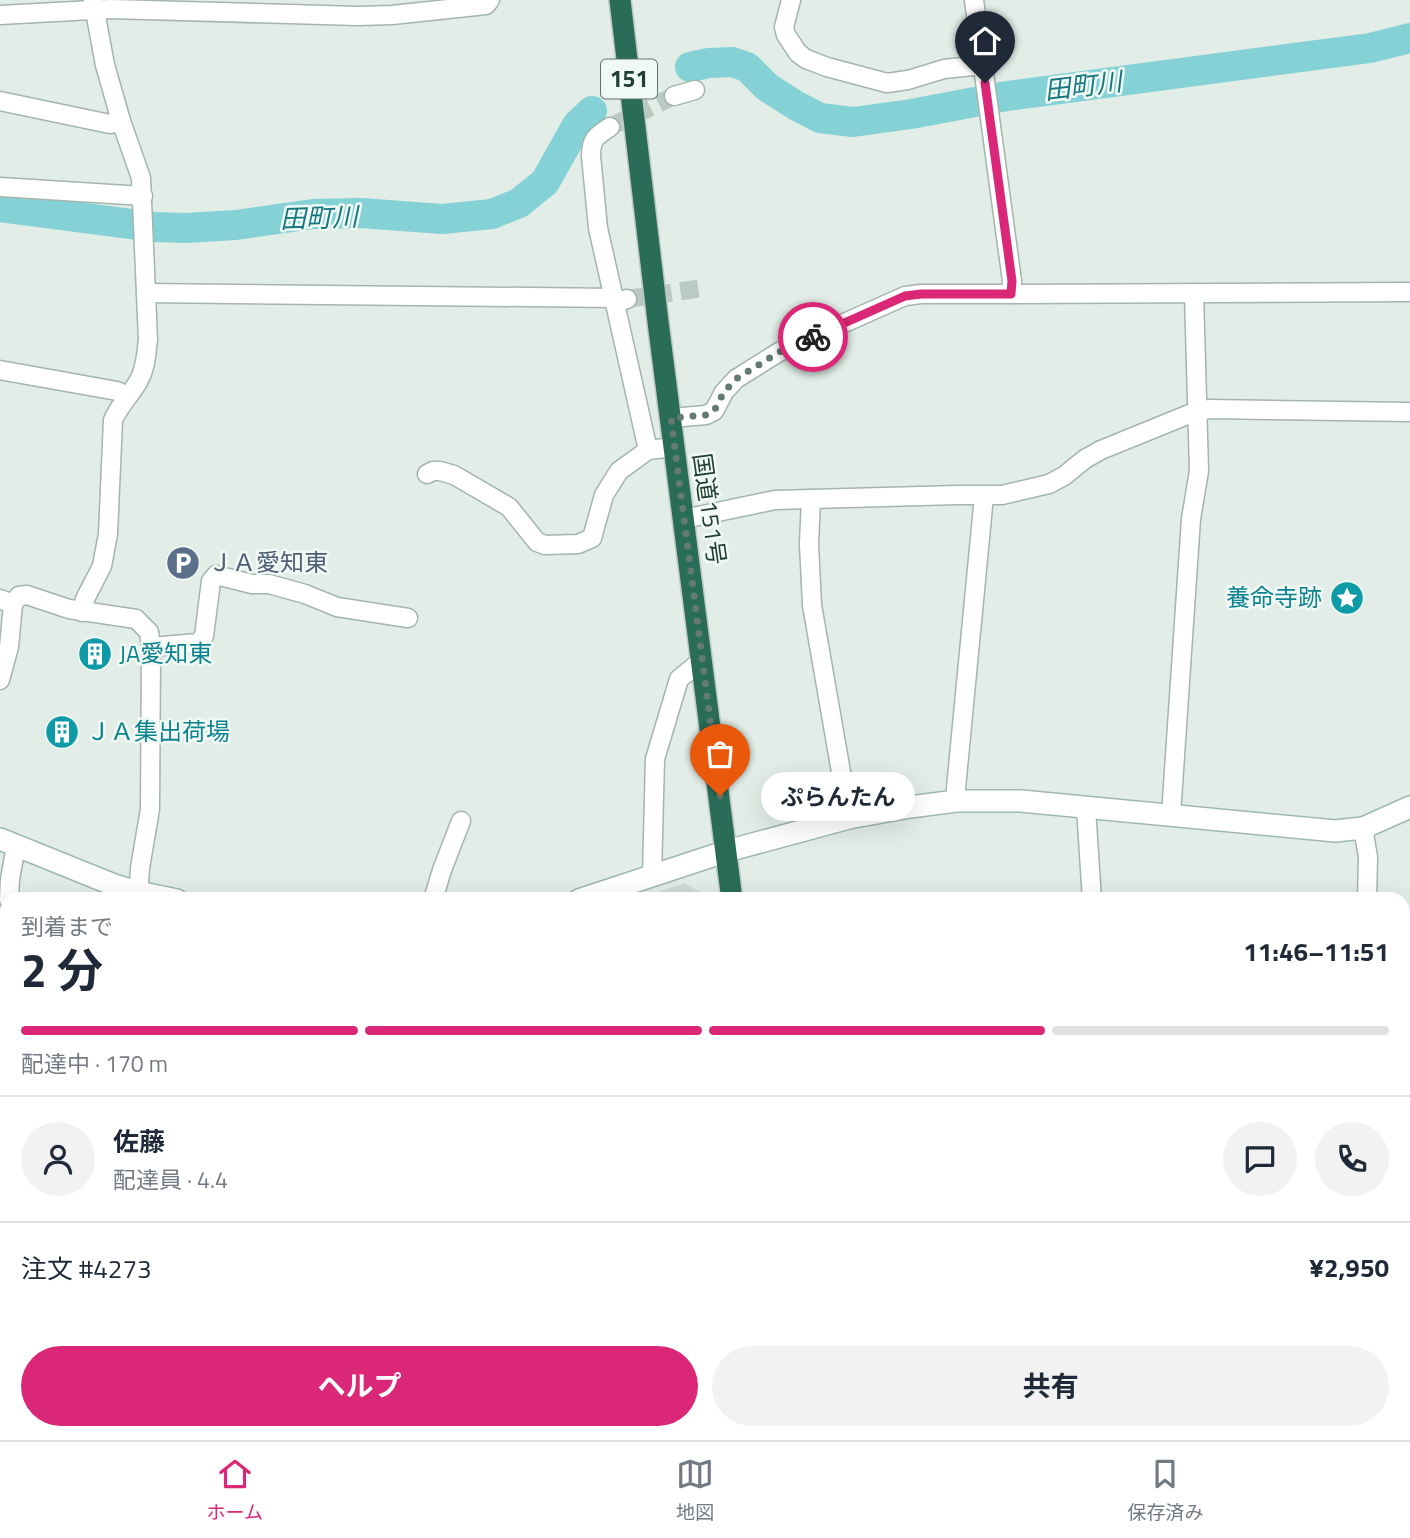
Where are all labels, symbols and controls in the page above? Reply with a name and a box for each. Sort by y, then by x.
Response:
pin [955,11,1015,83]
icon: home [966,22,1004,60]
road number: 151 [601,60,657,99]
water label: 田町川 [1042,61,1127,110]
water label: 田町川 [279,197,362,238]
courier [778,302,848,372]
icon: bike [794,318,832,356]
street label: 国道151号 [684,451,736,567]
parking icon: ＪＡ愛知東 [164,544,202,582]
place label: ＪＡ愛知東 [208,544,328,580]
place label: 養命寺跡 [1226,579,1322,615]
place icon: 養命寺跡 [1328,579,1366,617]
building icon: JA愛知東 [76,635,114,673]
place label: JA愛知東 [119,635,212,671]
building icon: ＪＡ集出荷場 [43,713,81,751]
place label: ＪＡ集出荷場 [86,713,230,749]
pin [690,724,750,796]
icon: bag [701,735,739,773]
callout: ぷらんたん [762,772,916,820]
text: ぷらんたん [781,779,896,814]
text: 到着まで [21,909,113,944]
text: 11:46–11:51 [1243,932,1389,971]
text: 2 分 [21,935,103,1005]
text: 配達中 · 170 m [21,1046,168,1081]
button: person [21,1122,95,1196]
text: 佐藤 [113,1122,165,1161]
button: chat [1223,1122,1297,1196]
button: phone [1315,1122,1389,1196]
text: 配達員 · 4.4 [113,1162,228,1197]
text: ¥2,950 [1309,1248,1389,1287]
text: 注文 #4273 [21,1249,152,1288]
button: ヘルプ [21,1346,698,1426]
button: 共有 [712,1346,1389,1426]
tab: ホーム [207,1455,263,1526]
tab: 地図 [676,1455,714,1526]
tab: 保存済み [1127,1455,1203,1526]

